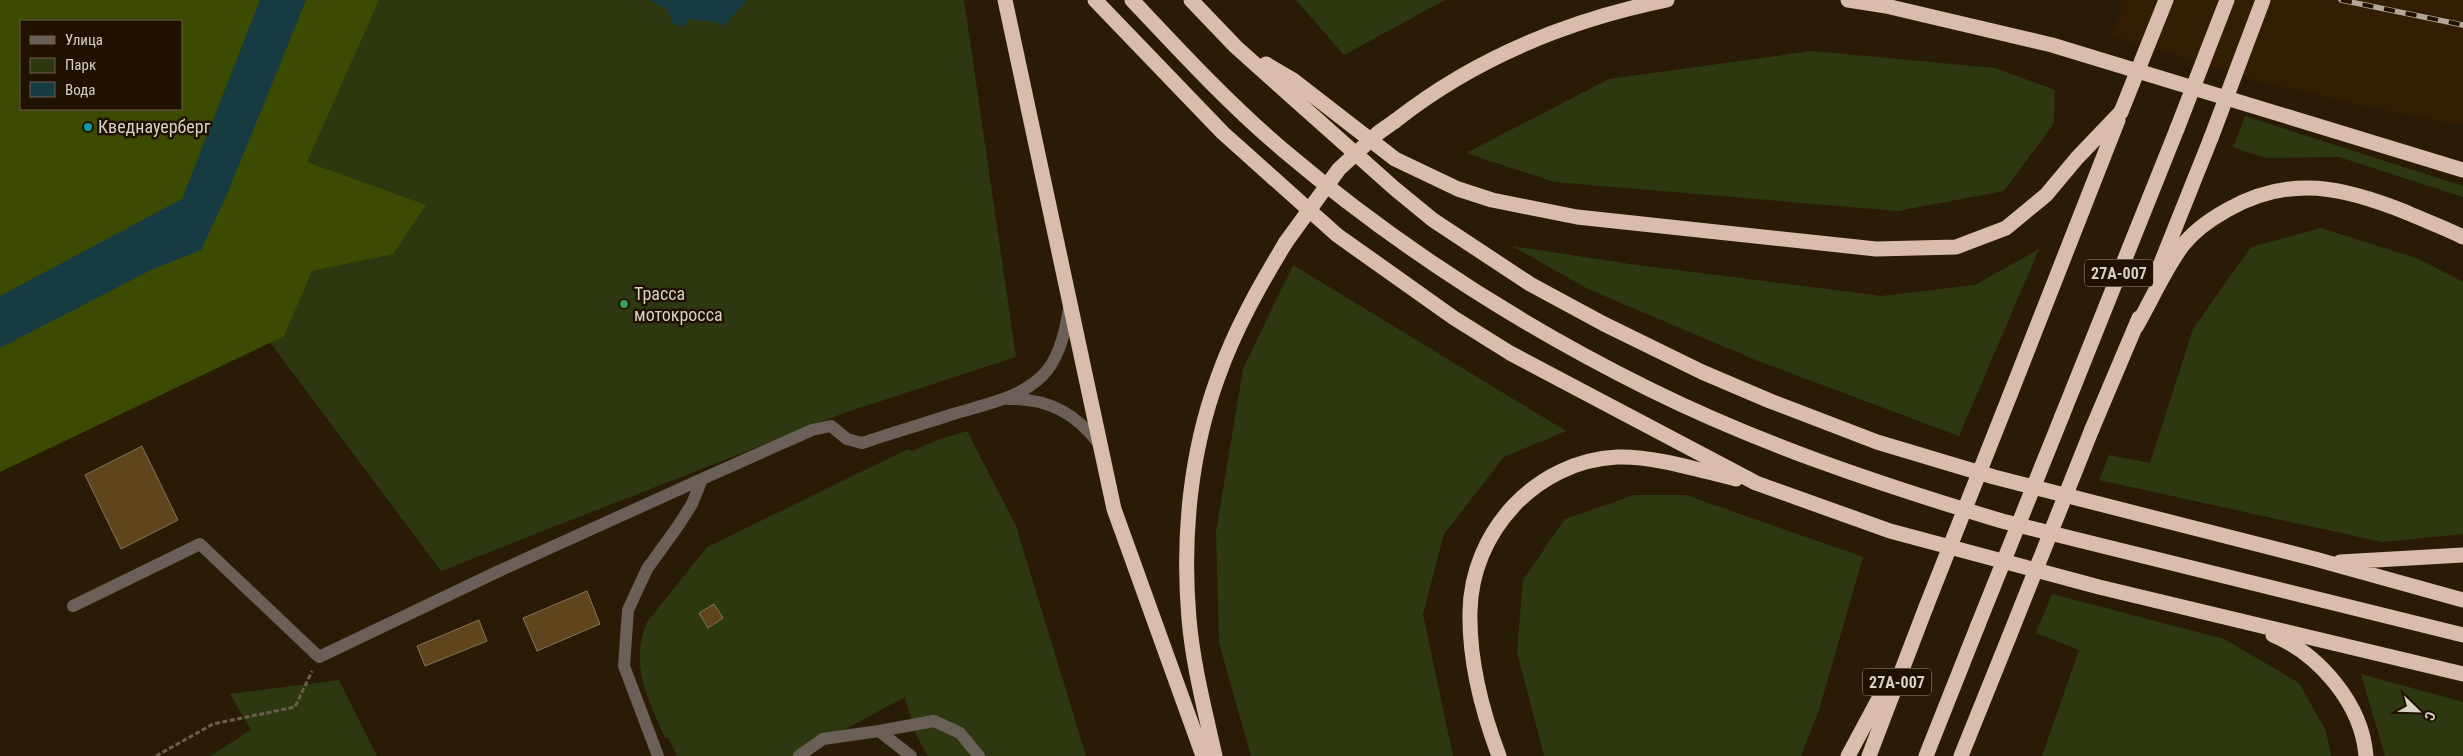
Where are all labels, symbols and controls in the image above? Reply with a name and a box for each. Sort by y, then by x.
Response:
legend [20,20,182,110]
text: Улица [65,31,103,49]
text: Парк [65,56,96,74]
text: Вода [65,81,95,99]
place label: Кведнауерберг [98,116,211,137]
marker: Кведнауерберг [82,121,94,133]
road number: 27А-007 [2085,260,2153,286]
place label: Трасса мотокросса [634,283,723,325]
marker: Трасса мотокросса [618,298,630,310]
road number: 27А-007 [1863,669,1931,696]
north arrow [2393,686,2443,736]
text: С [2421,709,2439,723]

